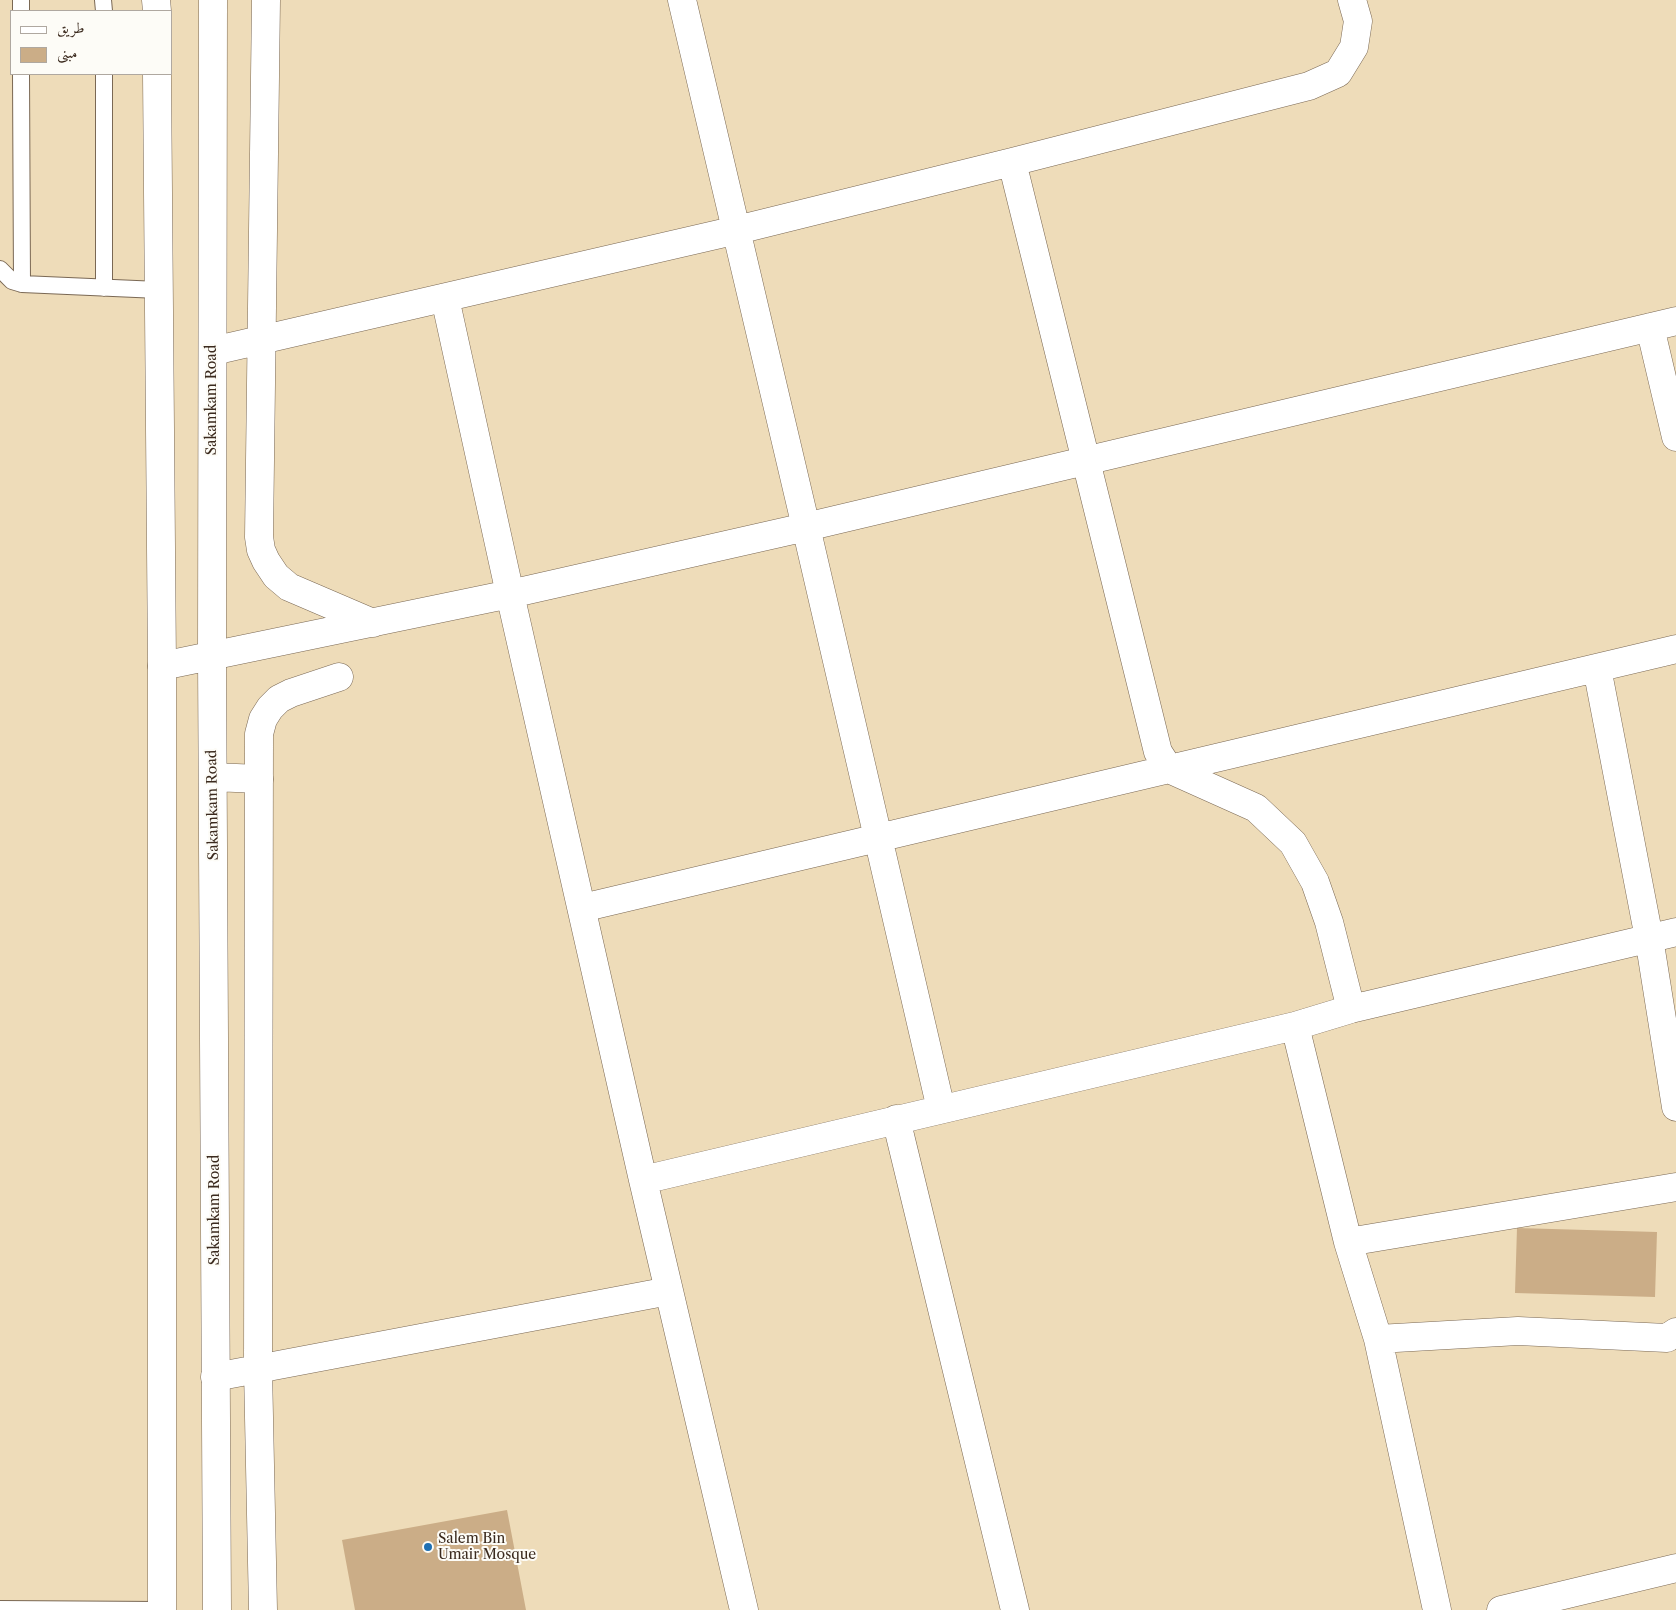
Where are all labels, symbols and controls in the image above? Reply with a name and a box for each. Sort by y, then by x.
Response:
legend [10,10,172,75]
text: طريق [57,18,84,37]
text: مبنى [57,43,77,62]
street label: Sakamkam Road [204,345,220,455]
street label: Sakamkam Road [204,750,222,860]
street label: Sakamkam Road [207,1155,223,1265]
place label: Salem Bin Umair Mosque [438,1531,536,1564]
marker: Salem Bin Umair Mosque [422,1541,434,1553]

